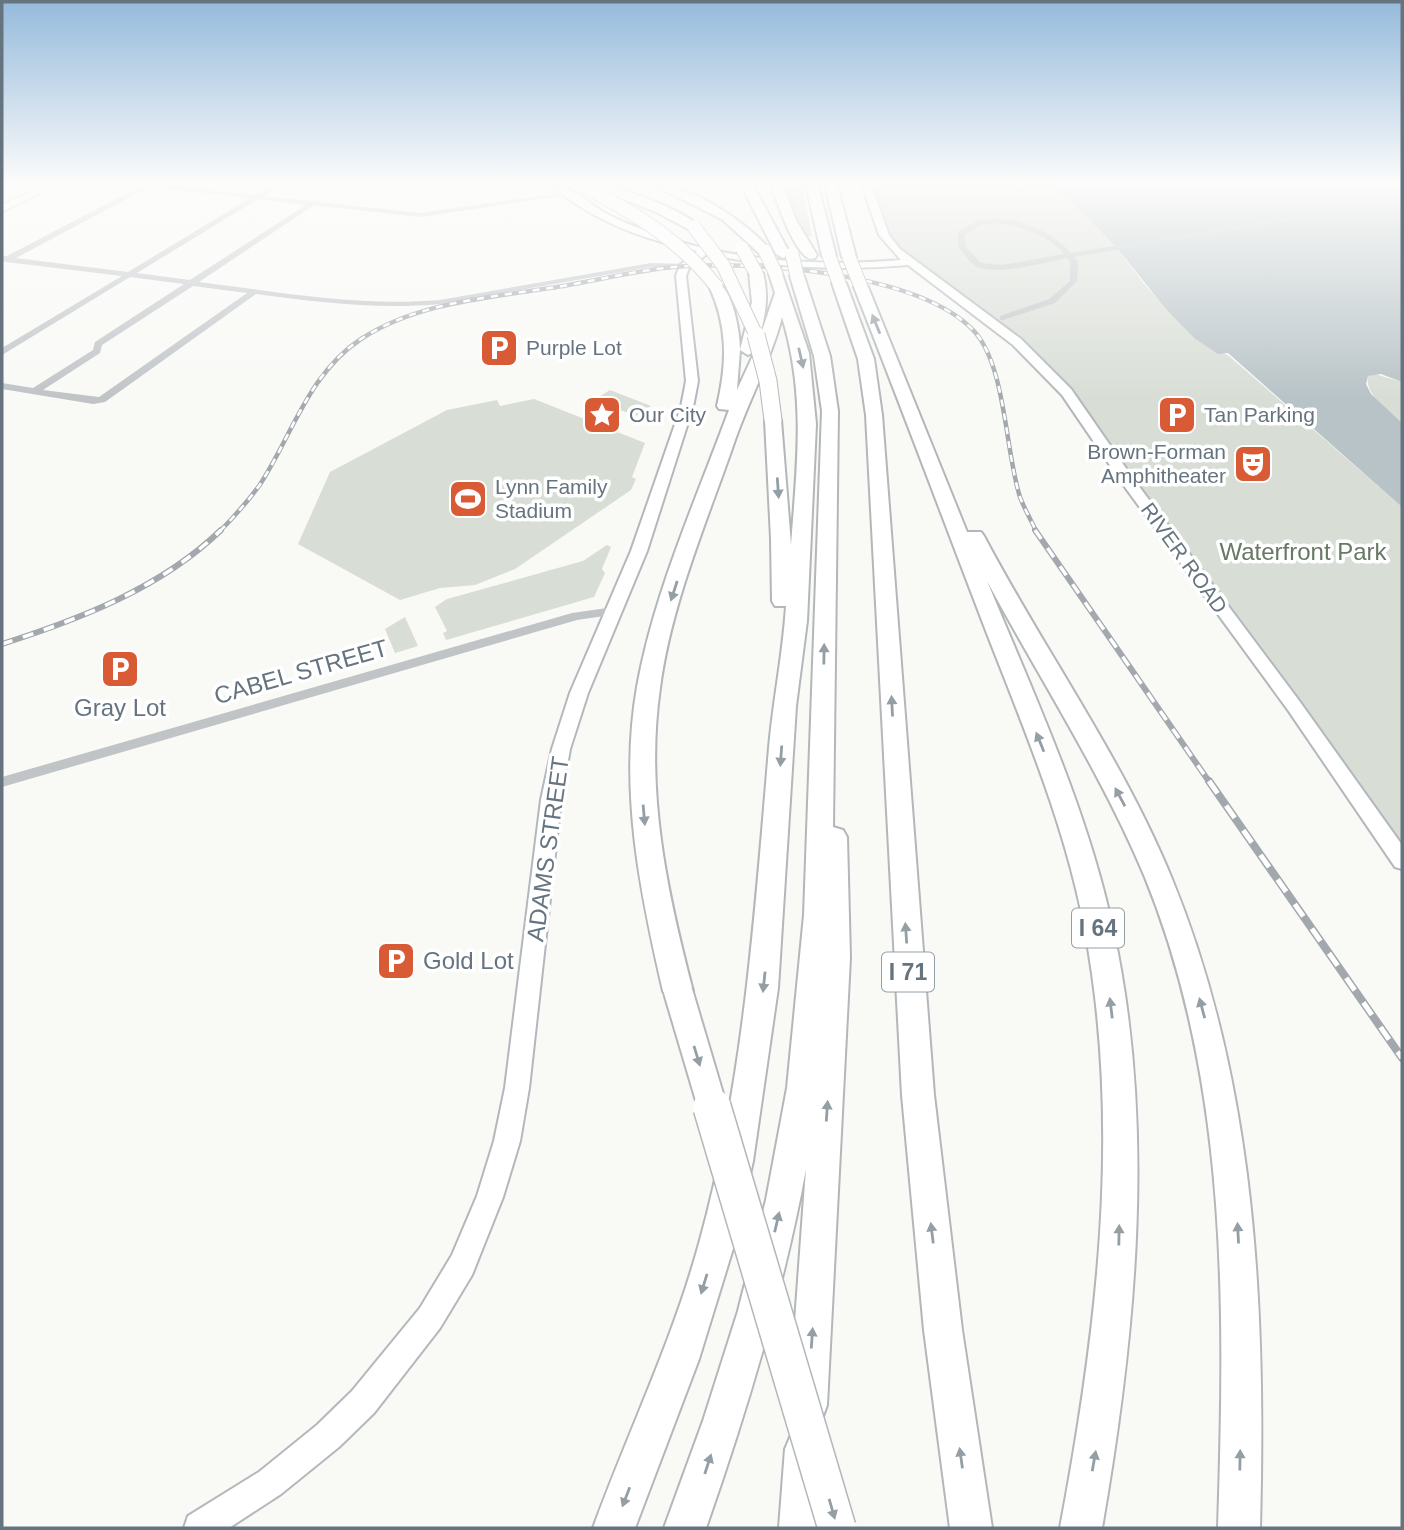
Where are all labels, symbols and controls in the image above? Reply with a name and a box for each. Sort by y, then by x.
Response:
one-way arrow [870,313,881,334]
parking icon: Purple Lot [478,327,520,369]
place label: Purple Lot [526,336,622,359]
one-way arrow [796,347,807,369]
place icon: Our City [581,394,623,436]
parking icon: Tan Parking [1156,394,1198,436]
place label: Our City [629,403,707,426]
place label: Tan Parking [1204,403,1315,426]
place label: Brown-Forman Amphitheater [1087,440,1226,487]
theatre icon: Brown-Forman Amphitheater [1232,443,1274,485]
place label: Lynn Family Stadium [495,475,608,522]
one-way arrow [773,477,784,499]
sports icon: Lynn Family Stadium [447,478,489,520]
street label: RIVER ROAD [1137,498,1232,617]
park label: Waterfront Park [1219,538,1388,565]
one-way arrow [668,581,678,602]
street label: CABEL STREET [211,634,391,709]
one-way arrow [819,643,830,665]
parking icon: Gray Lot [99,648,141,690]
place label: Gray Lot [74,694,166,721]
one-way arrow [886,695,897,717]
one-way arrow [1035,731,1046,752]
one-way arrow [775,745,786,767]
street label: ADAMS STREET [521,754,574,943]
one-way arrow [1114,787,1126,807]
one-way arrow [639,804,650,826]
road number: I 64 [1072,909,1124,948]
one-way arrow [900,922,911,944]
parking icon: Gold Lot [375,940,417,982]
place label: Gold Lot [423,947,514,974]
road number: I 71 [882,953,934,992]
one-way arrow [758,972,769,994]
one-way arrow [1105,997,1116,1019]
one-way arrow [1196,997,1207,1019]
one-way arrow [693,1046,703,1067]
one-way arrow [822,1100,833,1122]
one-way arrow [771,1210,782,1232]
one-way arrow [1232,1221,1243,1243]
one-way arrow [926,1222,937,1244]
one-way arrow [1113,1224,1125,1246]
one-way arrow [698,1273,709,1294]
one-way arrow [807,1327,818,1349]
one-way arrow [955,1447,966,1469]
one-way arrow [1235,1449,1246,1471]
one-way arrow [1088,1450,1099,1472]
one-way arrow [704,1453,714,1474]
one-way arrow [620,1487,631,1508]
one-way arrow [827,1499,837,1520]

